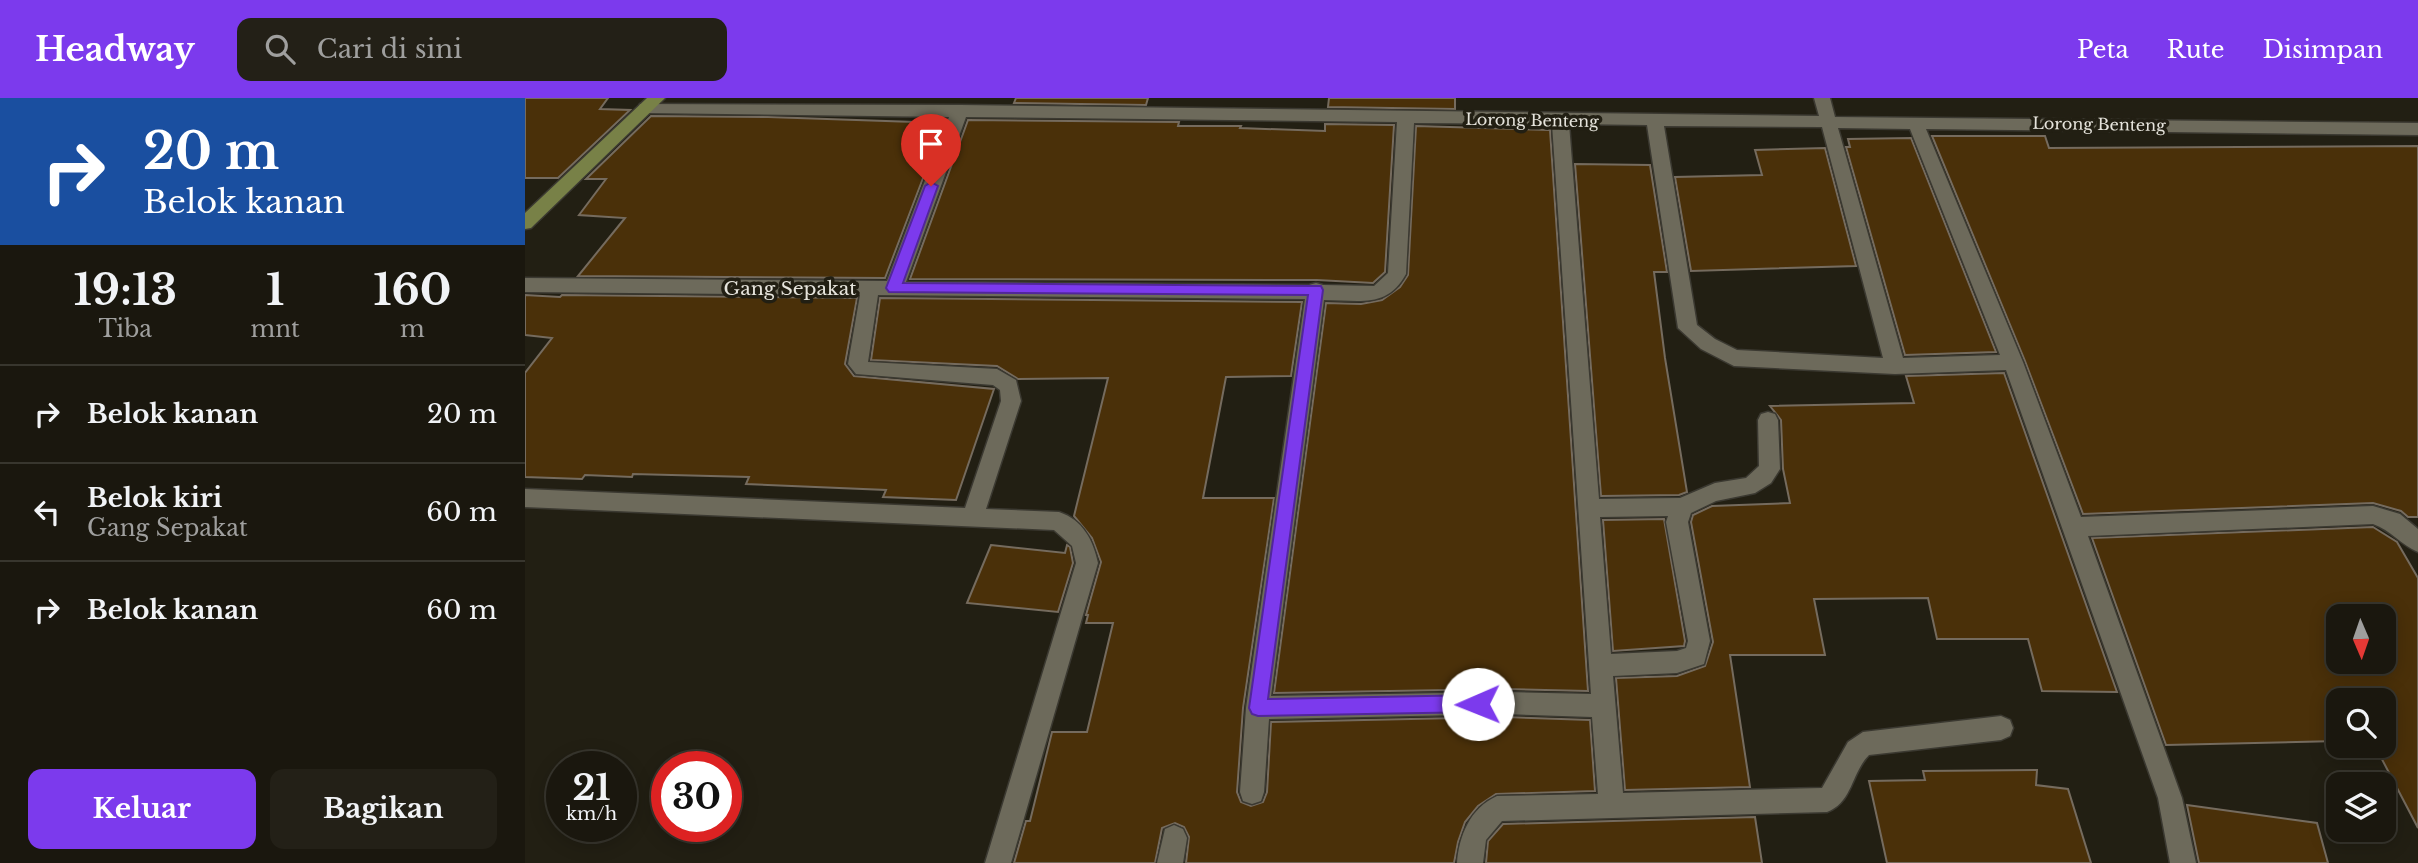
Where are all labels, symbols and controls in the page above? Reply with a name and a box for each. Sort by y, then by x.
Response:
search box [237,18,727,81]
text: Headway [35,29,195,70]
icon: search [261,30,299,68]
text: Cari di sini [317,33,462,65]
text: Peta [2077,35,2129,64]
text: Rute [2167,35,2225,64]
text: Disimpan [2263,35,2383,64]
street label: Lorong Benteng [1465,109,1599,131]
street label: Lorong Benteng [2032,113,2166,135]
pin [901,114,961,186]
text: 20 m [143,121,279,182]
icon: arrive [912,125,950,163]
icon: right [28,126,119,217]
text: Belok kanan [143,182,345,222]
text: 19:13 [73,264,177,316]
text: 1 [266,264,284,316]
text: 160 [373,264,452,316]
street label: Gang Sepakat [724,277,857,300]
text: Tiba [99,315,152,343]
text: mnt [251,315,300,343]
text: m [400,315,425,343]
icon: right [28,395,66,433]
text: Belok kanan [87,398,258,430]
text: 20 m [427,398,497,430]
text: Belok kiri [87,482,222,514]
icon: left [28,493,66,531]
text: 60 m [426,496,497,528]
text: Gang Sepakat [87,514,248,542]
icon: right [28,591,66,629]
text: Belok kanan [87,594,258,626]
text: 60 m [426,594,497,626]
north arrow [2326,604,2396,674]
map controls [2326,604,2396,842]
position arrow [1441,667,1515,741]
button: search [2326,688,2396,758]
speed limit sign: 30 [651,751,742,842]
text: 21 [572,766,611,809]
button: Keluar [28,769,256,849]
button: Bagikan [270,769,497,849]
button: layers [2326,772,2396,842]
text: km/h [566,803,617,825]

